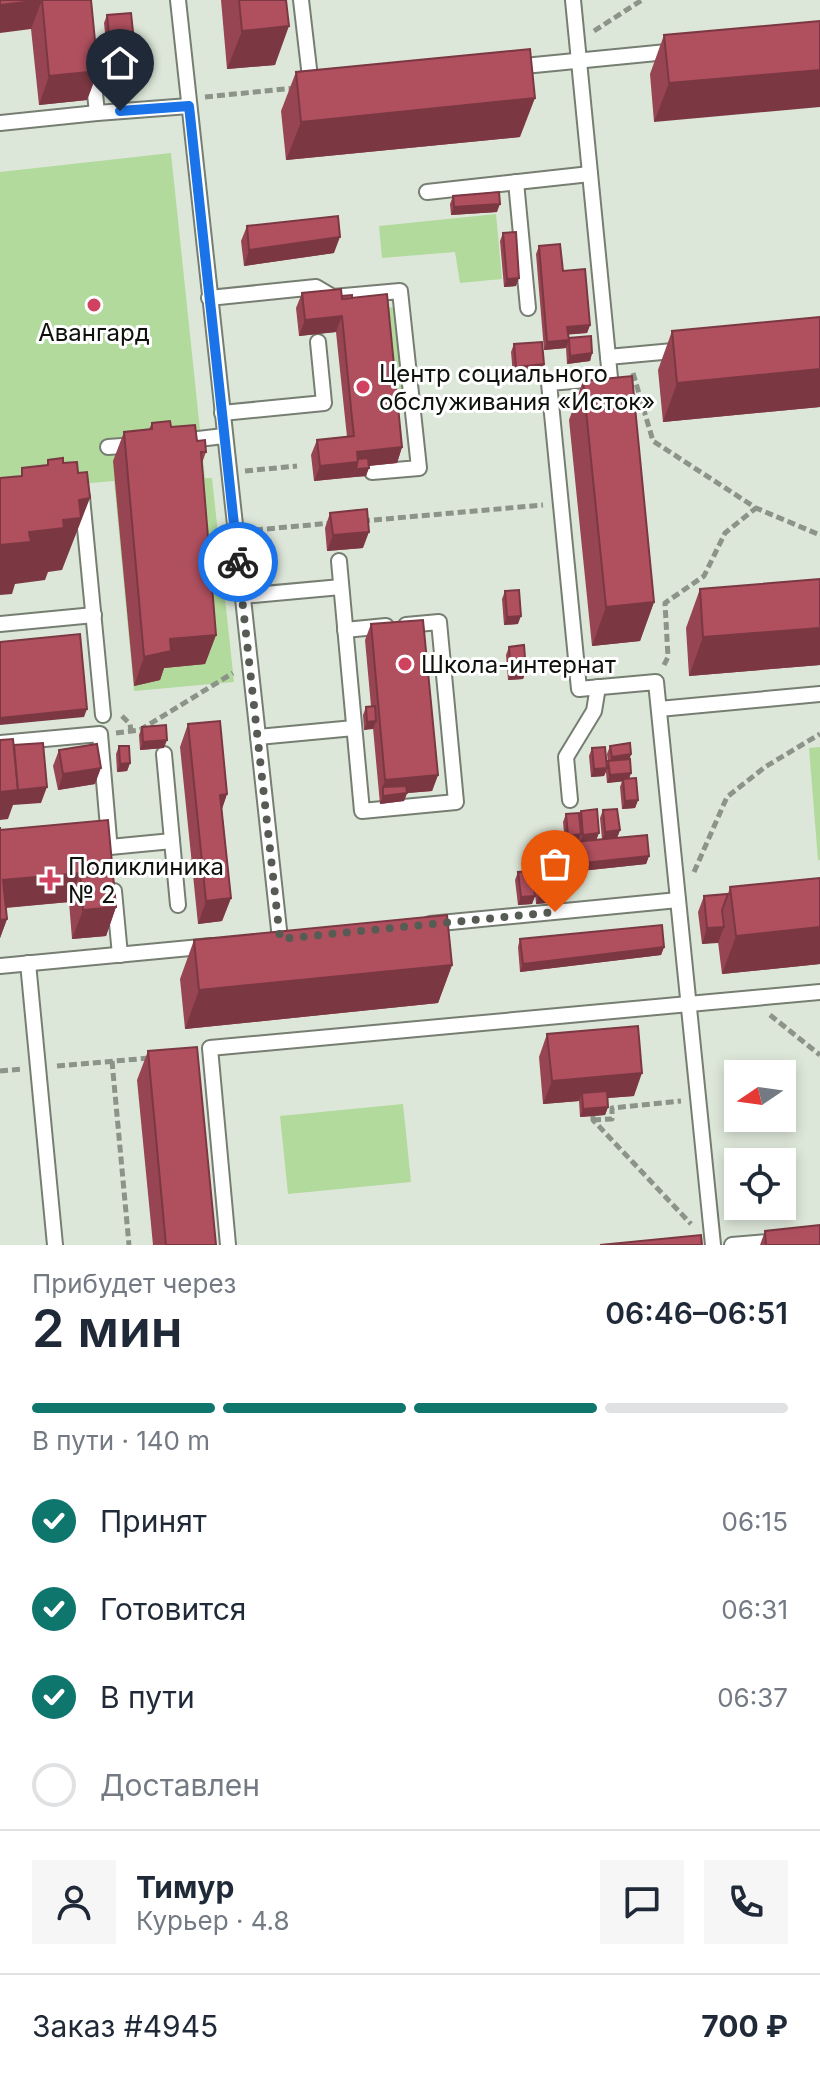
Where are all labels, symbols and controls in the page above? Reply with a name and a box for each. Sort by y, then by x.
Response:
pin [86,29,154,111]
icon: home [98,41,142,85]
marker: Авангард [85,296,103,314]
place label: Авангард [38,318,150,347]
place label: Центр социального обслуживания «Исток» [379,359,655,416]
marker: Центр социального обслуживания «Исток» [354,378,372,396]
courier [198,522,278,602]
icon: bike [216,540,260,584]
place label: Школа-интернат [421,650,616,679]
marker: Школа-интернат [396,655,414,673]
pin [521,830,589,912]
icon: bag [533,842,577,886]
place label: Поликлиника № 2 [68,852,224,909]
marker: Поликлиника № 2 [39,869,61,891]
north arrow [724,1060,796,1132]
map controls [724,1060,796,1220]
button: locate [724,1148,796,1220]
text: Прибудет через [32,1268,236,1299]
text: 06:46–06:51 [605,1295,788,1331]
text: 2 мин [32,1297,183,1360]
text: В пути · 140 m [32,1425,210,1456]
icon: check [32,1499,76,1543]
text: Принят [100,1503,207,1539]
text: 06:15 [722,1506,788,1537]
icon: check [32,1587,76,1631]
text: Готовится [100,1591,246,1627]
text: 06:31 [721,1594,788,1625]
icon: check [32,1675,76,1719]
text: В пути [100,1679,195,1715]
text: 06:37 [717,1682,788,1713]
text: Доставлен [100,1767,260,1803]
button: person [32,1860,116,1944]
button: chat [600,1860,684,1944]
button: phone [704,1860,788,1944]
text: Тимур [136,1869,234,1905]
text: Курьер · 4.8 [136,1905,290,1936]
text: Заказ #4945 [32,2008,218,2044]
text: 700 ₽ [701,2008,788,2044]

